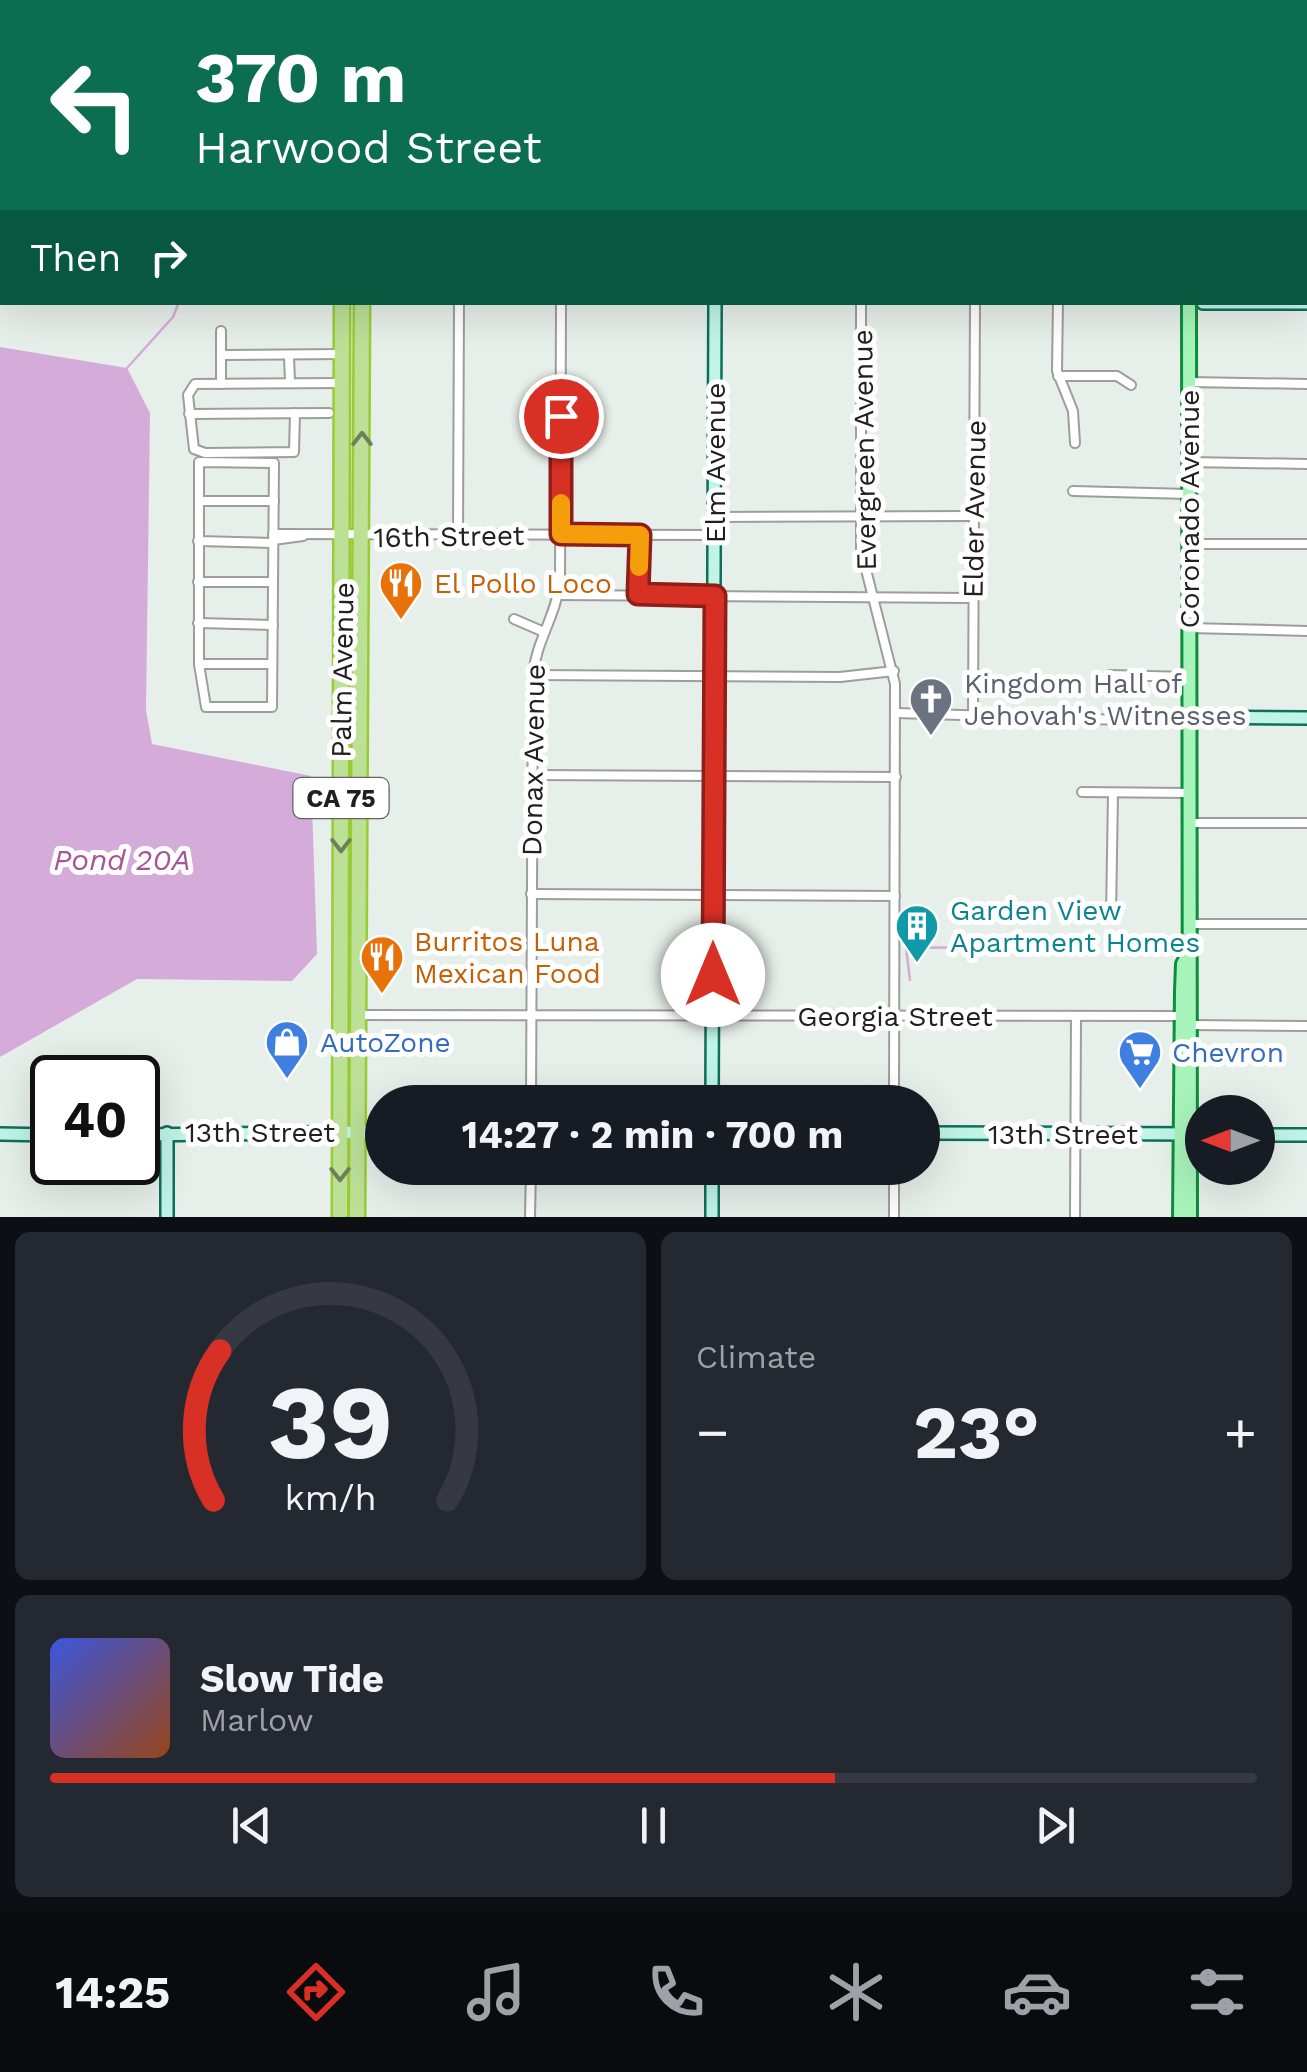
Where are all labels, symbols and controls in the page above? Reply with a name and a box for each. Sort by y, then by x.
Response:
text: 370 m [195,37,406,119]
icon: left [30,40,160,170]
text: Harwood Street [195,121,542,174]
icon: right [141,230,196,285]
text: Then [30,236,121,280]
street label: Evergreen Avenue [846,329,883,571]
pin [519,374,604,459]
street label: Elm Avenue [699,383,732,543]
icon: arrive [534,389,589,444]
street label: Coronado Avenue [1173,390,1206,628]
street label: Elder Avenue [956,420,993,598]
one-way arrow [351,431,373,446]
street label: 16th Street [373,519,525,554]
restaurant icon: El Pollo Loco [378,560,424,621]
place label: El Pollo Loco [434,567,612,600]
street label: Palm Avenue [324,582,361,758]
street label: Donax Avenue [515,664,552,856]
place label: Kingdom Hall of Jehovah's Witnesses [964,667,1246,732]
church icon: Kingdom Hall of Jehovah's Witnesses [908,676,954,737]
road number: CA 75 [294,778,388,818]
one-way arrow [330,838,352,853]
water label: Pond 20A [53,842,191,877]
place label: Garden View Apartment Homes [950,894,1200,959]
building icon: Garden View Apartment Homes [894,903,940,964]
position arrow [661,923,765,1027]
place label: Burritos Luna Mexican Food [414,925,601,990]
restaurant icon: Burritos Luna Mexican Food [359,934,405,995]
street label: Georgia Street [797,1000,993,1033]
shop icon: AutoZone [264,1019,310,1080]
place label: AutoZone [320,1026,451,1059]
supermarket icon: Chevron [1117,1029,1163,1090]
place label: Chevron [1172,1036,1284,1069]
speed limit sign: 40 [30,1055,160,1185]
north arrow [1185,1095,1275,1185]
map controls [1185,1095,1275,1185]
text: 14:27 · 2 min · 700 m [462,1113,843,1157]
street label: 13th Street [185,1116,335,1149]
street label: 13th Street [988,1118,1138,1151]
one-way arrow [329,1168,351,1183]
text: Climate [696,1338,816,1376]
text: 39 [268,1361,393,1483]
text: 23° [913,1388,1040,1476]
text: − [696,1400,729,1464]
text: + [1224,1400,1257,1464]
text: km/h [284,1477,377,1519]
text: Slow Tide [200,1657,384,1701]
text: Marlow [200,1701,314,1739]
icon: previous [224,1798,279,1853]
icon: pause [626,1798,681,1853]
icon: next [1028,1798,1083,1853]
icon: directions [281,1957,351,2027]
icon: music [461,1957,531,2027]
icon: phone [641,1957,711,2027]
icon: climate [821,1957,891,2027]
icon: car [1002,1957,1072,2027]
icon: filters [1182,1957,1252,2027]
text: 14:25 [55,1966,170,2019]

